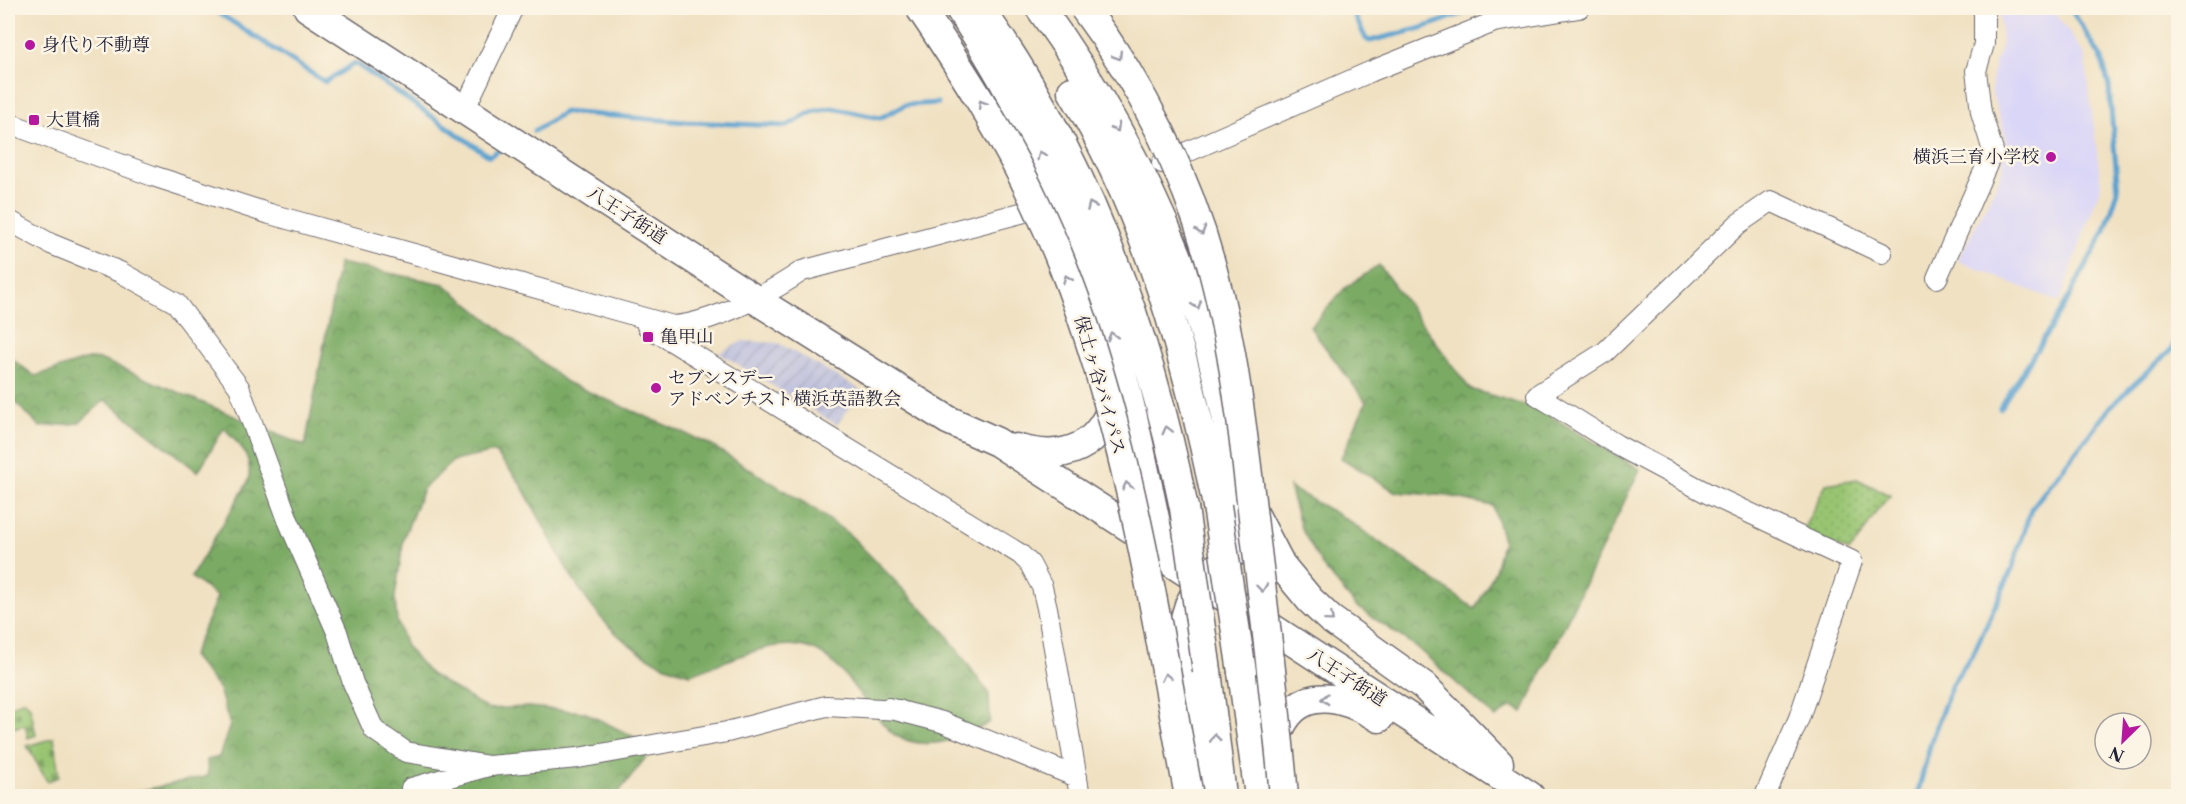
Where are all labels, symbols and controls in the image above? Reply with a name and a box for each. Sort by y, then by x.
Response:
place label: 身代り不動尊 [42,34,150,56]
marker: 身代り不動尊 [23,38,37,52]
one-way arrow [1110,49,1121,60]
one-way arrow [978,100,989,110]
place label: 大貫橋 [46,109,100,131]
marker: 大貫橋 [27,113,41,127]
one-way arrow [1108,122,1120,133]
place label: 横浜三育小学校 [1913,146,2039,168]
one-way arrow [1037,150,1048,161]
marker: 横浜三育小学校 [2044,150,2058,164]
street label: 八王子街道 [583,181,671,249]
one-way arrow [1086,202,1098,213]
one-way arrow [1194,225,1206,236]
one-way arrow [1062,274,1074,285]
one-way arrow [1189,300,1202,310]
street label: 保土ヶ谷バイパス [1070,313,1130,457]
place label: 亀甲山 [660,326,714,348]
marker: 亀甲山 [641,330,655,344]
one-way arrow [1106,331,1119,341]
place label: セブンスデー アドベンチスト横浜英語教会 [668,367,901,410]
marker: セブンスデー アドベンチスト横浜英語教会 [649,381,663,395]
one-way arrow [1161,426,1174,436]
one-way arrow [1121,481,1134,491]
one-way arrow [1255,584,1268,593]
one-way arrow [1323,611,1334,622]
street label: 八王子街道 [1303,643,1391,711]
one-way arrow [1160,672,1173,682]
one-way arrow [1320,692,1329,705]
north arrow [2093,711,2153,771]
one-way arrow [1209,734,1222,743]
text: N [2106,743,2127,767]

